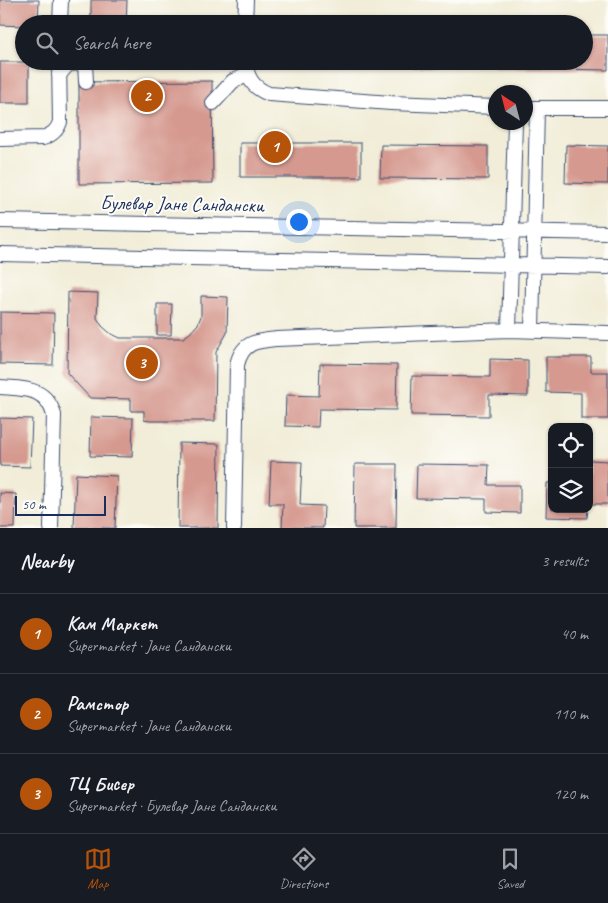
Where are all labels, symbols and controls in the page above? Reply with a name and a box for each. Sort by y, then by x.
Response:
search box [15,15,593,70]
icon: search [33,29,61,57]
text: Search here [73,31,150,55]
pin: 2 [131,77,163,115]
north arrow [488,85,533,130]
pin: 1 [259,128,291,166]
street label: Булевар Јане Сандански [100,190,265,218]
your location [286,209,312,235]
pin: 3 [126,344,158,382]
map controls [548,423,593,513]
button: locate [548,423,593,468]
button: layers [548,468,593,513]
scale bar [15,493,106,516]
text: 50 m [22,496,46,513]
text: Nearby [20,548,73,574]
text: 3 results [541,551,588,571]
text: Кам Маркет [67,612,157,636]
text: 1 [32,624,40,644]
text: 40 m [561,624,588,644]
text: Supermarket · Јане Сандански [67,636,231,656]
text: Рамстор [67,692,128,716]
text: 2 [32,704,40,724]
text: 110 m [554,704,588,724]
text: Supermarket · Јане Сандански [67,716,231,736]
text: ТЦ Бисер [67,772,134,796]
text: 3 [32,784,40,804]
text: 120 m [554,784,588,804]
text: Supermarket · Булевар Јане Сандански [67,796,277,816]
tab: Map [84,845,112,892]
tab: Directions [280,845,328,892]
tab: Saved [496,845,524,892]

